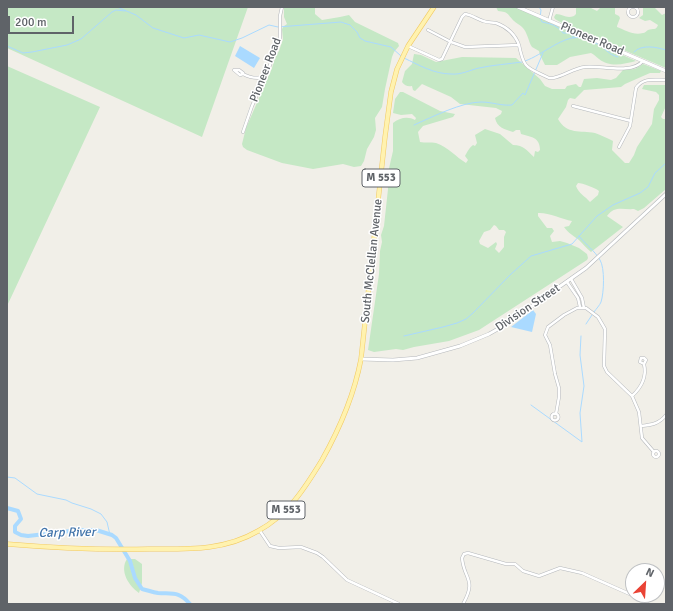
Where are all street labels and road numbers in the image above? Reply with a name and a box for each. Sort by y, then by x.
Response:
street label: Pioneer Road [558,19,626,59]
street label: Pioneer Road [247,36,285,104]
road number: M 553 [362,169,400,187]
street label: South McClellan Avenue [358,198,386,324]
street label: Division Street [493,281,563,335]
road number: M 553 [267,501,305,519]

